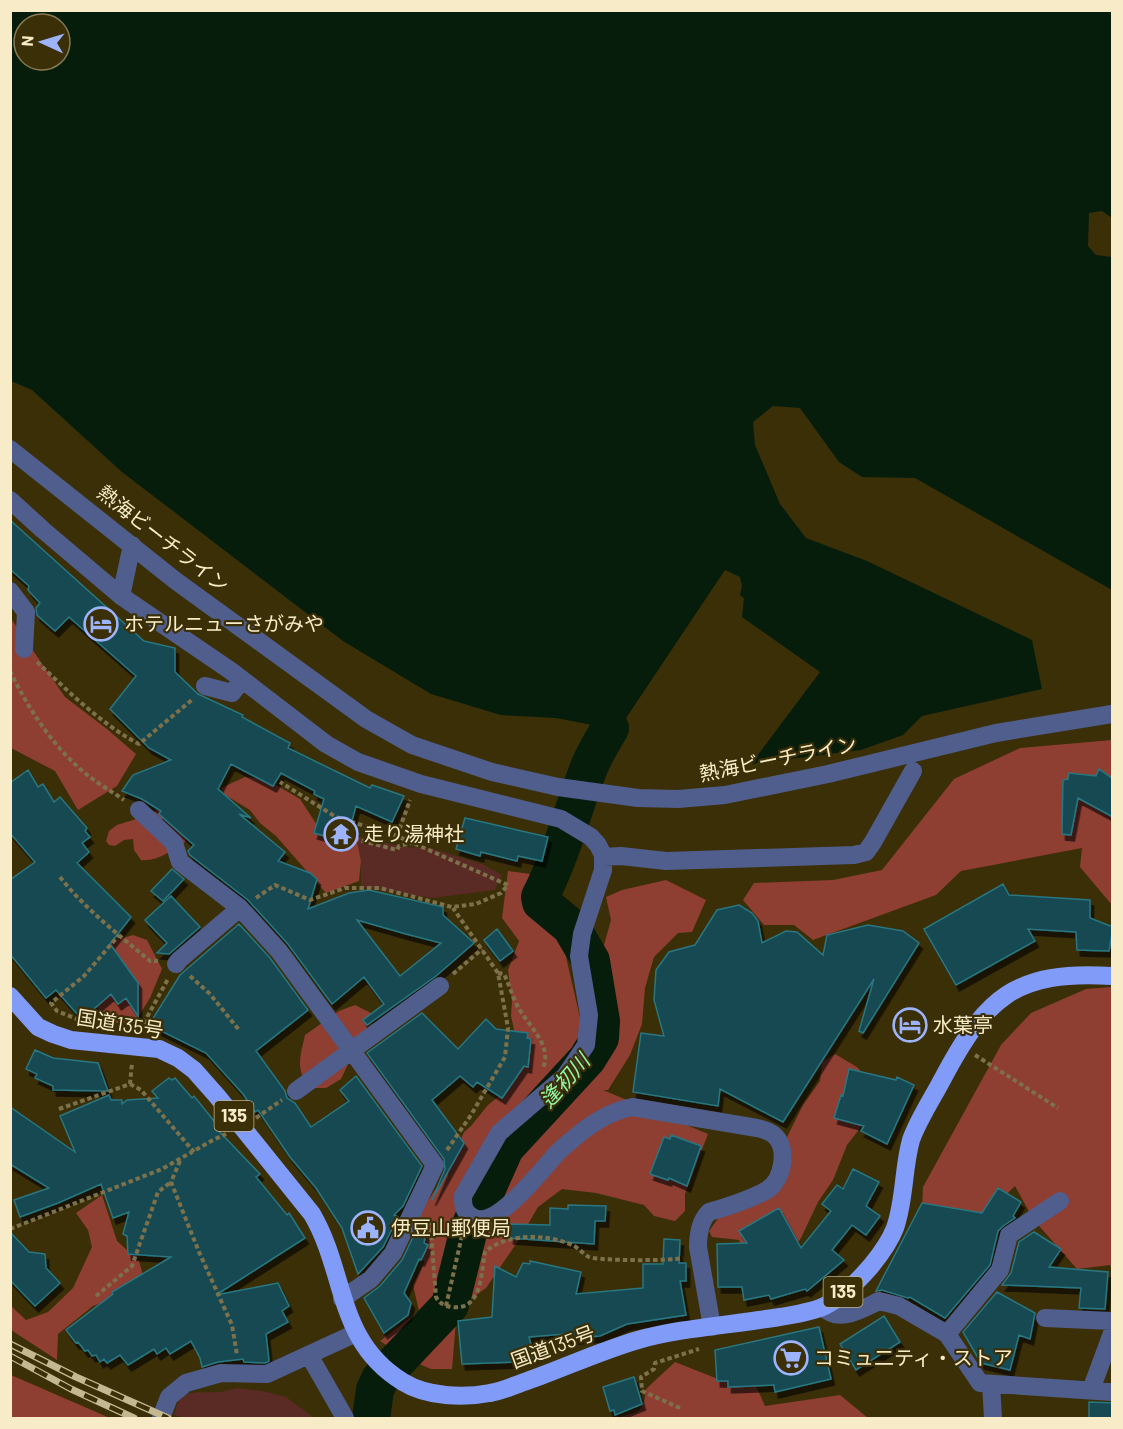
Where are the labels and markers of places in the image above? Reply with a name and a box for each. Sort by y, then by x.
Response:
hotel icon: ホテルニューさがみや [83,606,119,642]
place label: ホテルニューさがみや [124,611,324,635]
temple icon: 走り湯神社 [323,816,359,852]
place label: 走り湯神社 [364,821,464,845]
hotel icon: 水葉亭 [892,1007,928,1043]
place label: 水葉亭 [933,1012,993,1036]
public building icon: 伊豆山郵便局 [350,1210,386,1246]
place label: 伊豆山郵便局 [391,1215,511,1239]
supermarket icon: コミュ二ティ・ストア [773,1340,809,1376]
place label: コミュ二ティ・ストア [814,1345,1013,1369]

